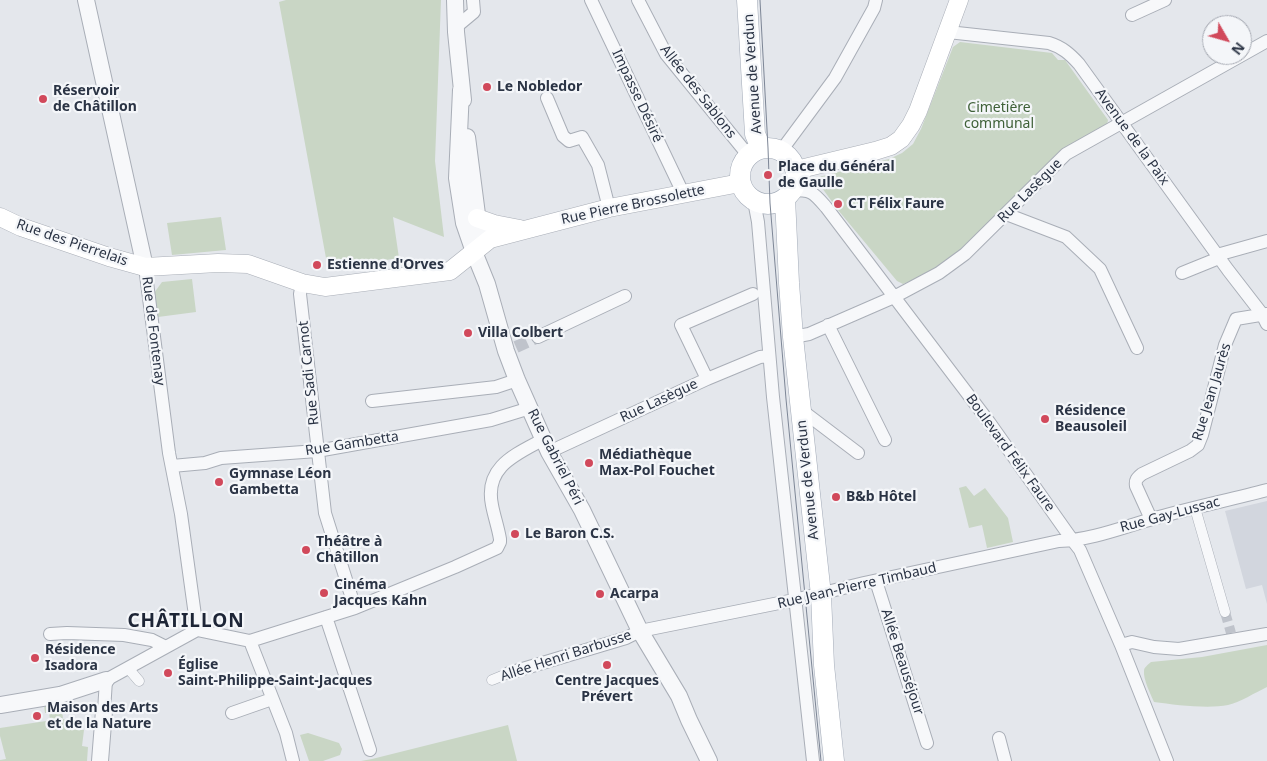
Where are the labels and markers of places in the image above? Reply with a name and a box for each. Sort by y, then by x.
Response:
place label: Le Nobledor [497,79,582,95]
marker: Le Nobledor [481,81,493,93]
place label: Réservoir de Châtillon [53,83,137,115]
marker: Réservoir de Châtillon [37,93,49,105]
place label: Place du Général de Gaulle [778,159,895,192]
marker: Place du Général de Gaulle [762,169,774,181]
place label: CT Félix Faure [848,196,944,212]
marker: CT Félix Faure [832,198,844,210]
place label: Estienne d'Orves [327,257,444,273]
marker: Estienne d'Orves [311,259,323,271]
place label: Villa Colbert [478,325,563,341]
marker: Villa Colbert [462,327,474,339]
place label: Résidence Beausoleil [1055,403,1127,436]
marker: Résidence Beausoleil [1039,413,1051,425]
place label: Médiathèque Max-Pol Fouchet [599,447,715,480]
marker: Médiathèque Max-Pol Fouchet [583,457,595,469]
place label: Gymnase Léon Gambetta [229,466,331,498]
marker: Gymnase Léon Gambetta [213,476,225,488]
place label: B&b Hôtel [846,489,916,505]
marker: B&b Hôtel [830,491,842,503]
place label: Le Baron C.S. [525,526,615,542]
marker: Le Baron C.S. [509,528,521,540]
place label: Théâtre à Châtillon [316,534,382,566]
marker: Théâtre à Châtillon [300,544,312,556]
place label: Cinéma Jacques Kahn [334,577,427,610]
place label: Acarpa [610,586,659,602]
marker: Cinéma Jacques Kahn [318,587,330,599]
marker: Acarpa [594,588,606,600]
place label: Résidence Isadora [45,642,116,674]
marker: Résidence Isadora [29,652,41,664]
place label: Église Saint-Philippe-Saint-Jacques [178,657,372,690]
marker: Centre Jacques Prévert [601,659,613,671]
marker: Église Saint-Philippe-Saint-Jacques [162,667,174,679]
place label: Centre Jacques Prévert [555,673,659,706]
place label: Maison des Arts et de la Nature [47,700,158,732]
marker: Maison des Arts et de la Nature [31,710,43,722]

